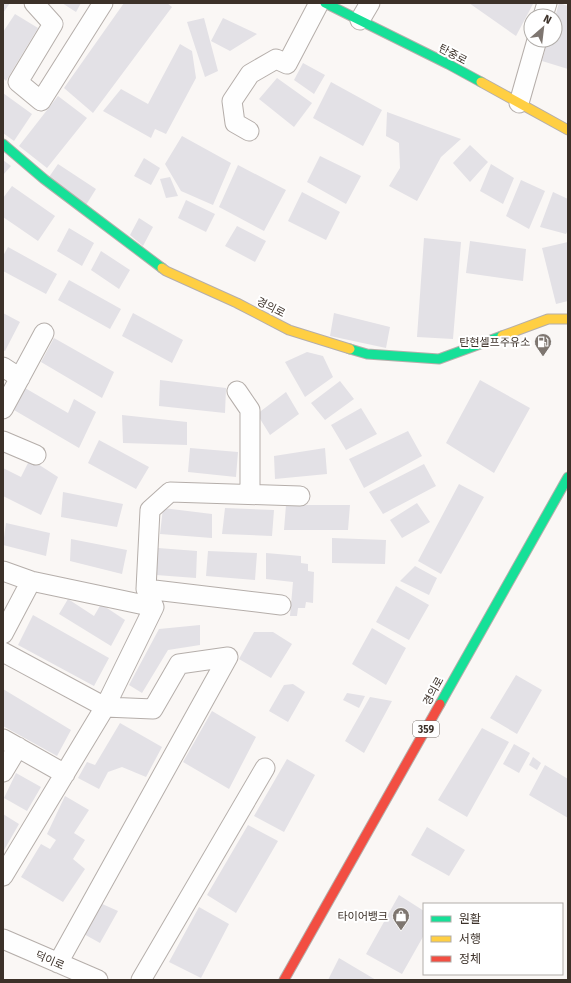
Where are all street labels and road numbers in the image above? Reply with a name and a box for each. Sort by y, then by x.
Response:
street label: 탄중로 [436,42,469,67]
street label: 경의로 [254,295,287,320]
street label: 경의로 [420,675,446,708]
road number: 359 [413,721,439,737]
street label: 덕이로 [33,949,66,972]

